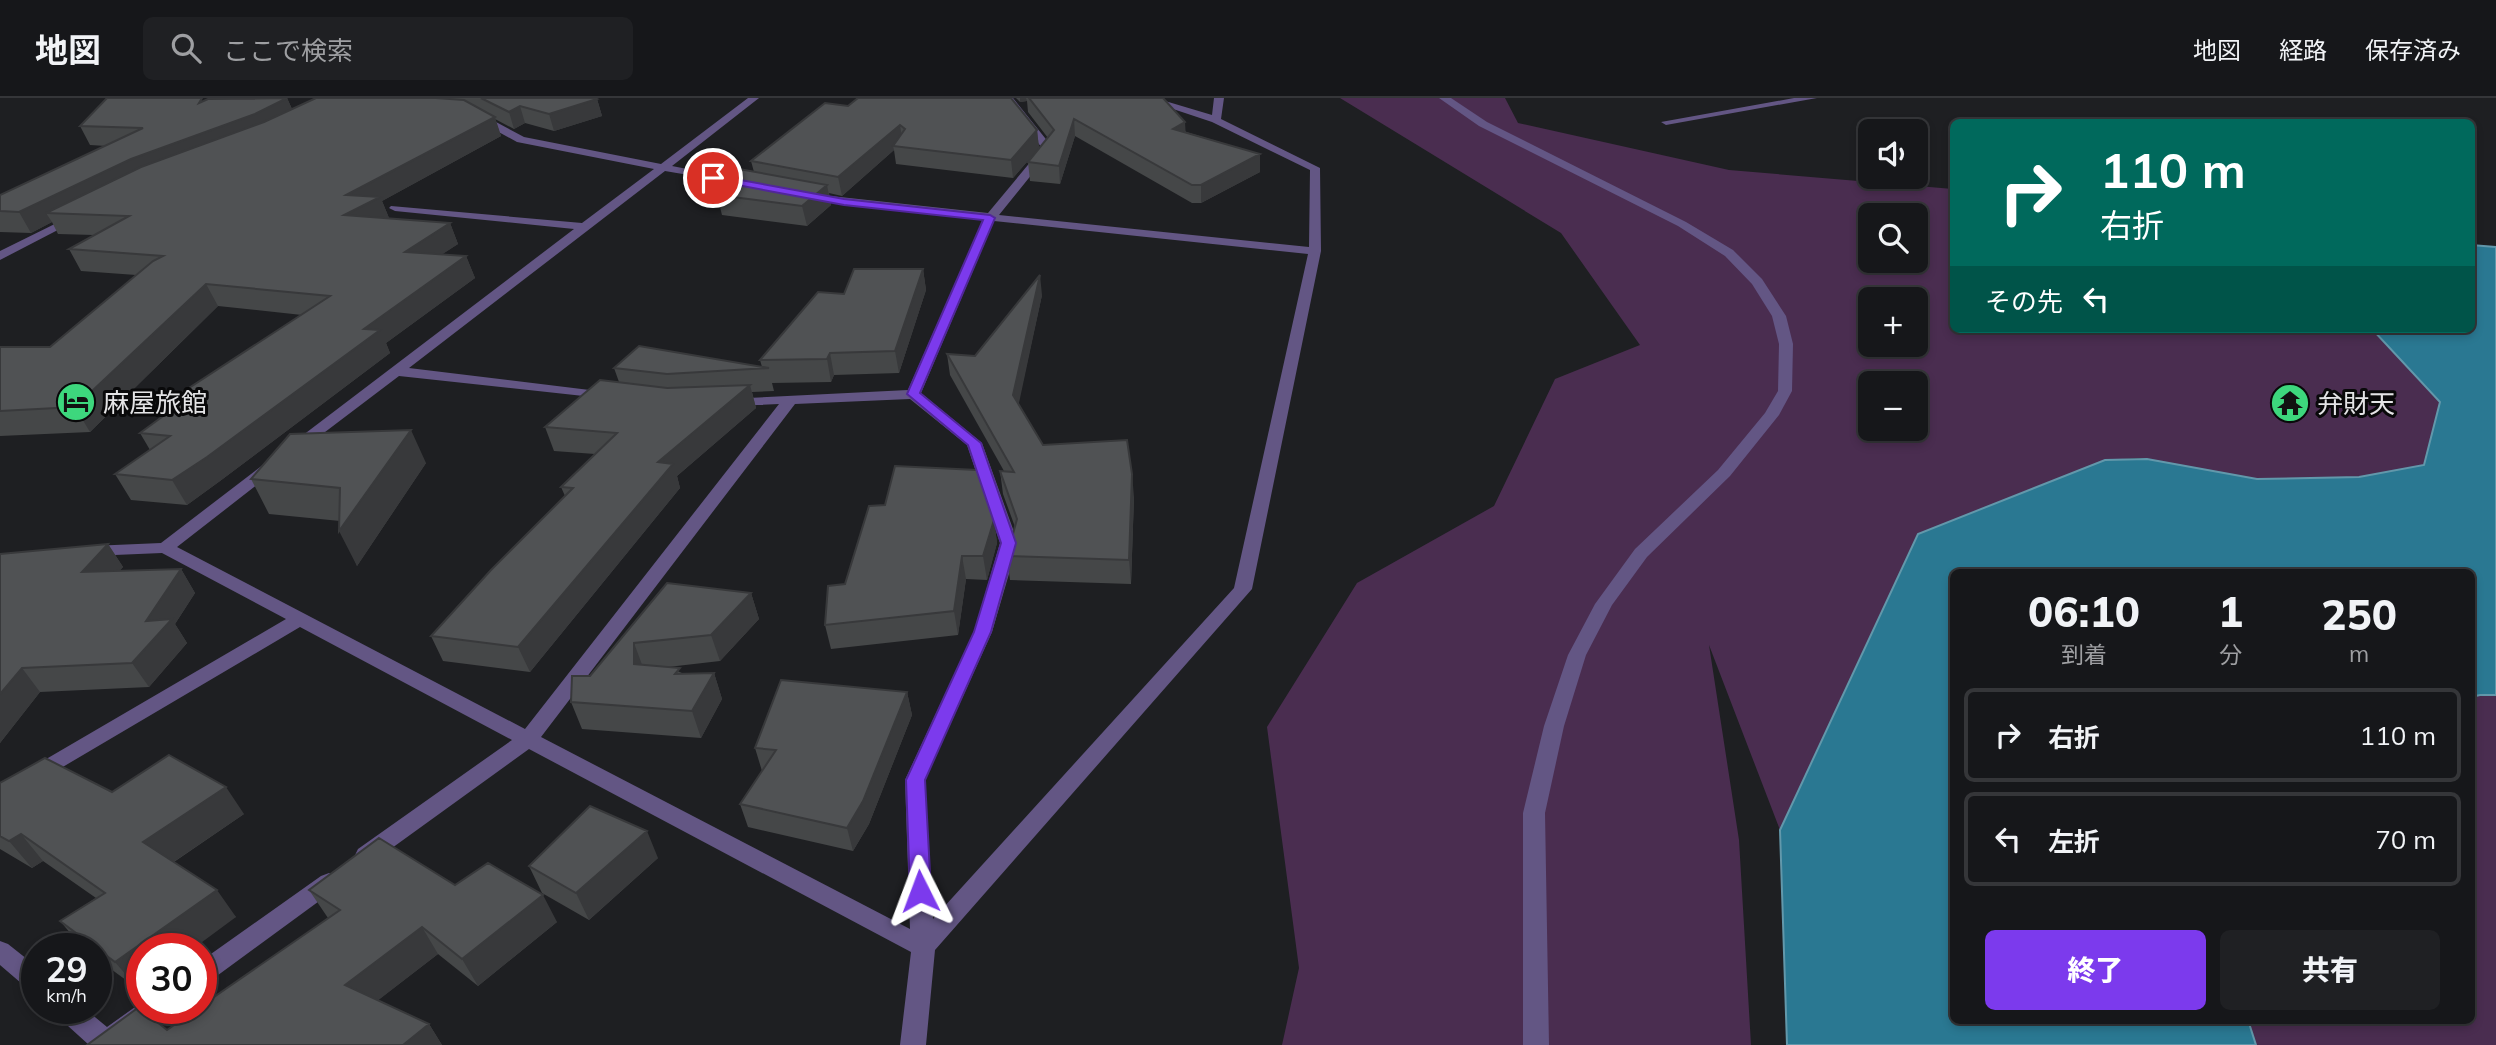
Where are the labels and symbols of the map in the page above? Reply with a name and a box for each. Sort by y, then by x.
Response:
pin [683,148,743,208]
hotel icon: 麻屋旅館 [55,381,97,423]
temple icon: 弁財天 [2269,382,2311,424]
place label: 麻屋旅館 [103,386,207,419]
place label: 弁財天 [2317,387,2395,420]
position arrow [883,854,957,928]
speed limit sign: 30 [126,933,217,1024]

